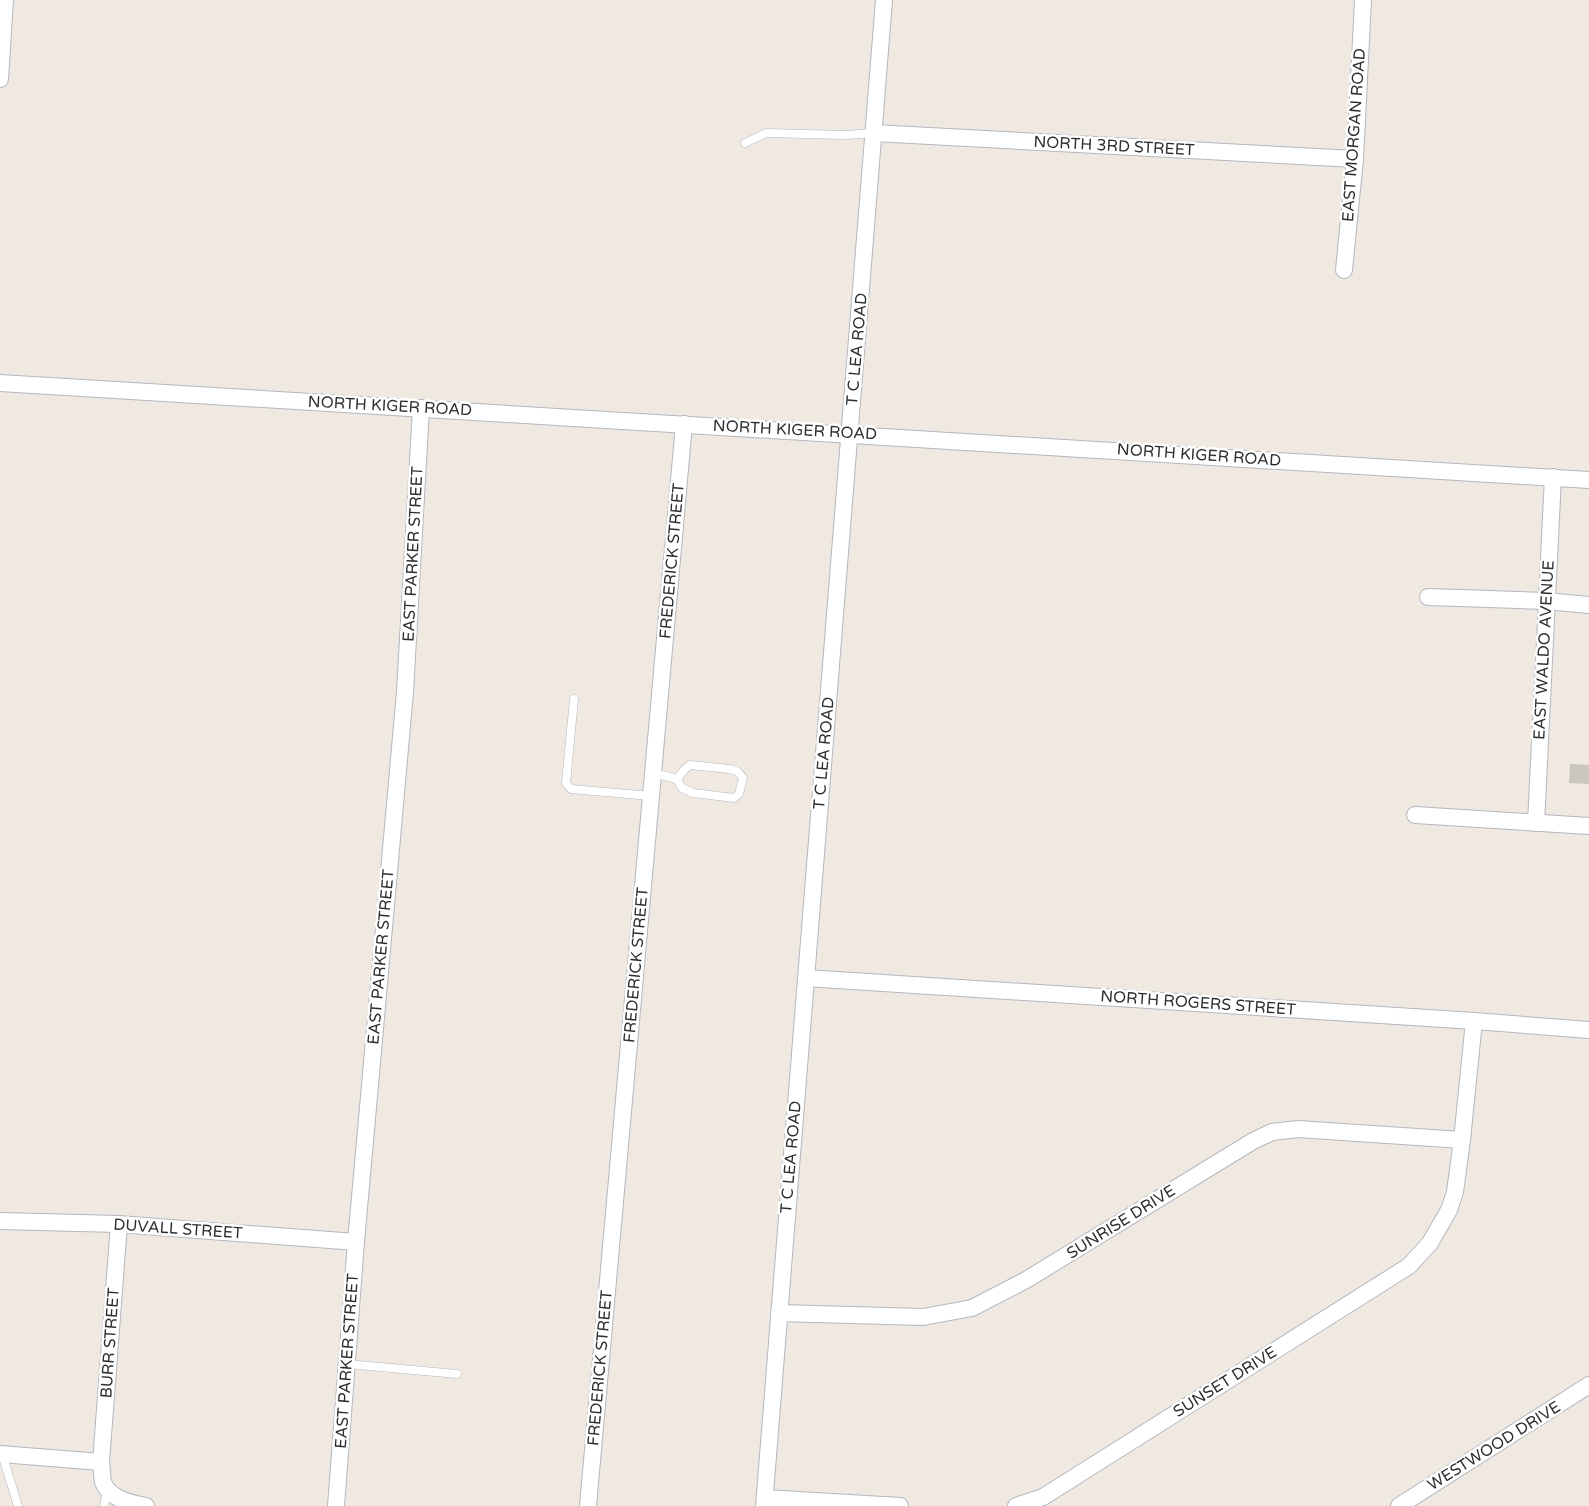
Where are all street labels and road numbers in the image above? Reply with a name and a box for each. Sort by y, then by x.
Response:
street label: EAST MORGAN ROAD [1338,47,1370,223]
street label: NORTH 3RD STREET [1033,132,1195,160]
street label: T C LEA ROAD [842,292,872,406]
street label: NORTH KIGER ROAD [307,392,473,420]
street label: NORTH KIGER ROAD [712,416,878,444]
street label: NORTH KIGER ROAD [1116,439,1282,471]
street label: EAST PARKER STREET [398,465,428,642]
street label: FREDERICK STREET [655,482,689,640]
street label: EAST WALDO AVENUE [1529,560,1559,740]
street label: T C LEA ROAD [809,696,839,810]
street label: EAST PARKER STREET [363,868,399,1045]
street label: FREDERICK STREET [619,886,653,1044]
street label: NORTH ROGERS STREET [1100,986,1297,1020]
street label: T C LEA ROAD [776,1100,806,1214]
street label: SUNRISE DRIVE [1063,1181,1179,1263]
street label: DUVALL STREET [113,1215,244,1244]
street label: EAST PARKER STREET [331,1272,363,1449]
street label: BURR STREET [96,1287,124,1399]
street label: FREDERICK STREET [583,1289,617,1447]
street label: SUNSET DRIVE [1170,1342,1280,1422]
street label: WESTWOOD DRIVE [1424,1397,1564,1495]

